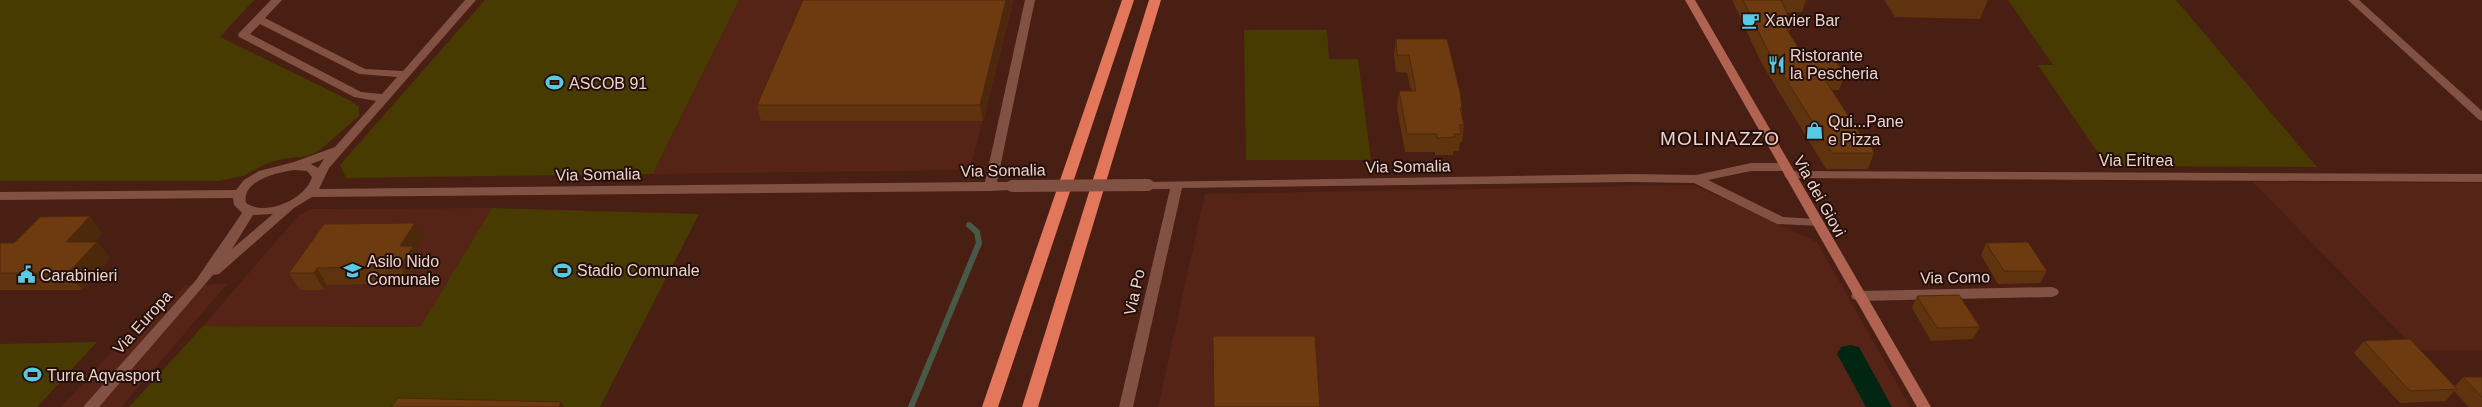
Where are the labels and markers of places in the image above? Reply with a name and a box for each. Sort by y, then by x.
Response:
cafe icon: Xavier Bar [1741,10,1761,30]
place label: Xavier Bar [1765,12,1840,29]
place label: Ristorante la Pescheria [1790,47,1878,82]
restaurant icon: Ristorante la Pescheria [1766,54,1786,74]
sports icon: ASCOB 91 [545,73,565,93]
place label: ASCOB 91 [569,75,647,92]
place label: Qui...Pane e Pizza [1828,113,1904,148]
shop icon: Qui...Pane e Pizza [1804,120,1824,140]
place label: Asilo Nido Comunale [367,253,440,288]
school or university icon: Asilo Nido Comunale [343,260,363,280]
sports icon: Stadio Comunale [553,260,573,280]
place label: Stadio Comunale [577,262,700,279]
public building icon: Carabinieri [16,265,36,285]
place label: Carabinieri [40,267,117,284]
sports icon: Turra Aqvasport [23,365,43,385]
place label: Turra Aqvasport [47,367,161,384]

